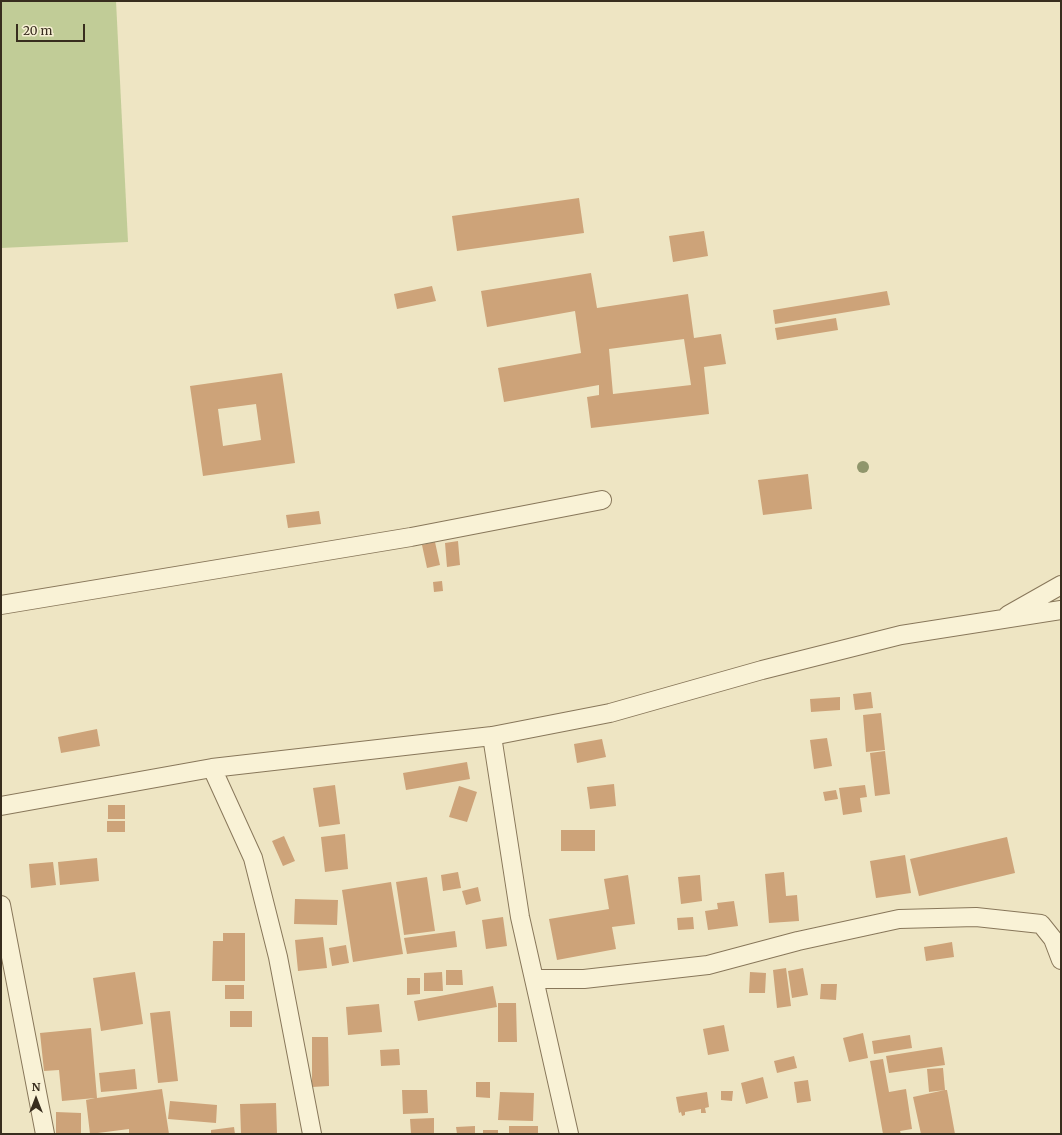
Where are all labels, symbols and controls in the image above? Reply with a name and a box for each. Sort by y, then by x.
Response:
scale bar [18,16,87,42]
text: 20 m [23,23,52,38]
north arrow [16,1079,56,1119]
text: N [32,1080,40,1094]

